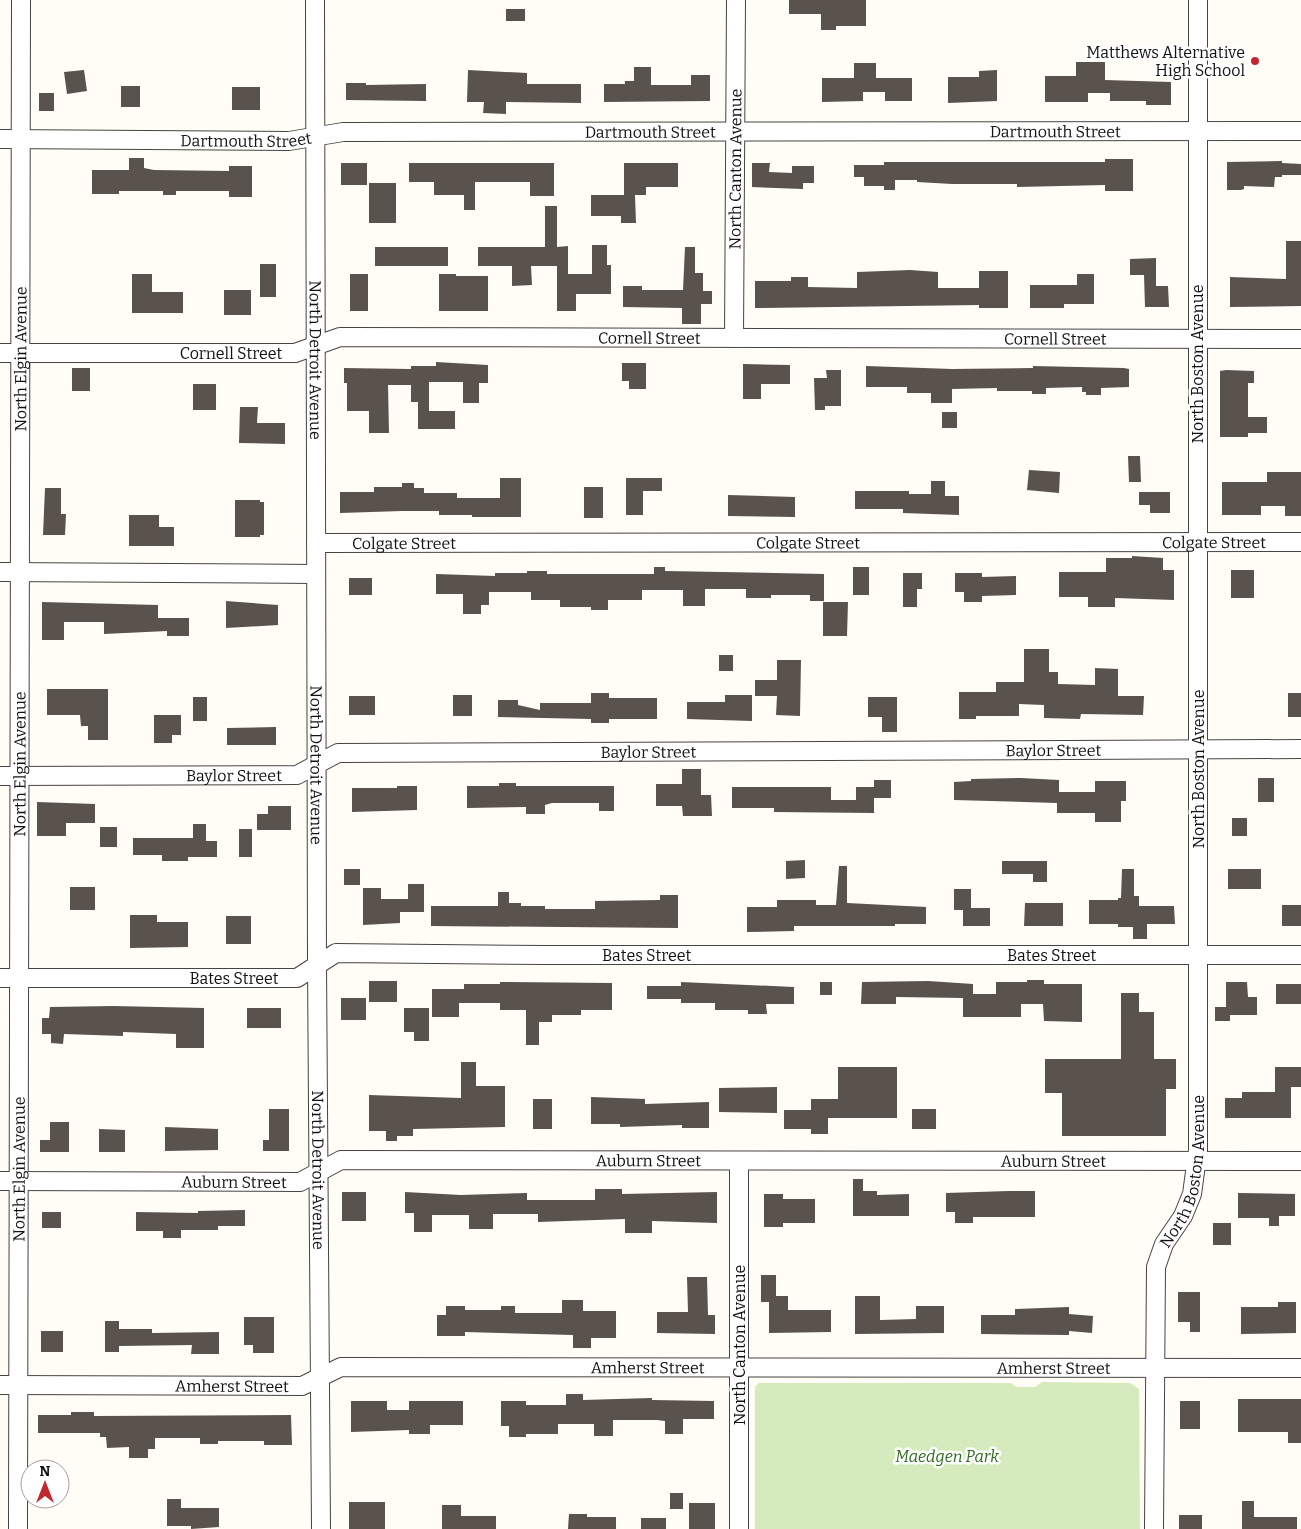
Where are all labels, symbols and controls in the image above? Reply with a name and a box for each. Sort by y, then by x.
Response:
place label: Matthews Alternative High School [1086,43,1245,80]
marker: Matthews Alternative High School [1249,55,1261,67]
street label: North Canton Avenue [725,89,745,249]
street label: Dartmouth Street [585,122,716,141]
street label: Dartmouth Street [990,122,1121,141]
street label: Dartmouth Street [180,128,313,150]
street label: North Detroit Avenue [306,280,325,440]
street label: North Boston Avenue [1188,285,1207,443]
street label: North Elgin Avenue [11,286,30,432]
street label: Cornell Street [598,328,701,347]
street label: Cornell Street [1004,329,1107,348]
street label: Cornell Street [180,344,282,363]
street label: Colgate Street [352,533,456,552]
street label: Colgate Street [756,533,860,552]
street label: Colgate Street [1162,533,1266,552]
street label: North Detroit Avenue [307,685,326,845]
street label: North Boston Avenue [1189,690,1208,848]
street label: North Elgin Avenue [10,691,29,837]
street label: Baylor Street [1005,740,1102,760]
street label: Baylor Street [600,742,697,761]
street label: Baylor Street [186,766,282,785]
street label: Bates Street [602,946,691,965]
street label: Bates Street [1007,946,1096,965]
street label: Bates Street [189,969,279,988]
street label: North Detroit Avenue [308,1090,329,1250]
street label: North Boston Avenue [1155,1095,1208,1251]
street label: North Elgin Avenue [9,1096,28,1242]
street label: Auburn Street [596,1151,701,1170]
street label: Auburn Street [1001,1151,1106,1170]
street label: Auburn Street [181,1172,287,1191]
street label: North Canton Avenue [730,1265,749,1425]
street label: Amherst Street [591,1358,705,1377]
street label: Amherst Street [997,1358,1111,1377]
street label: Amherst Street [175,1376,289,1395]
park label: Maedgen Park [895,1447,999,1466]
north arrow [20,1459,70,1509]
text: N [40,1463,51,1480]

